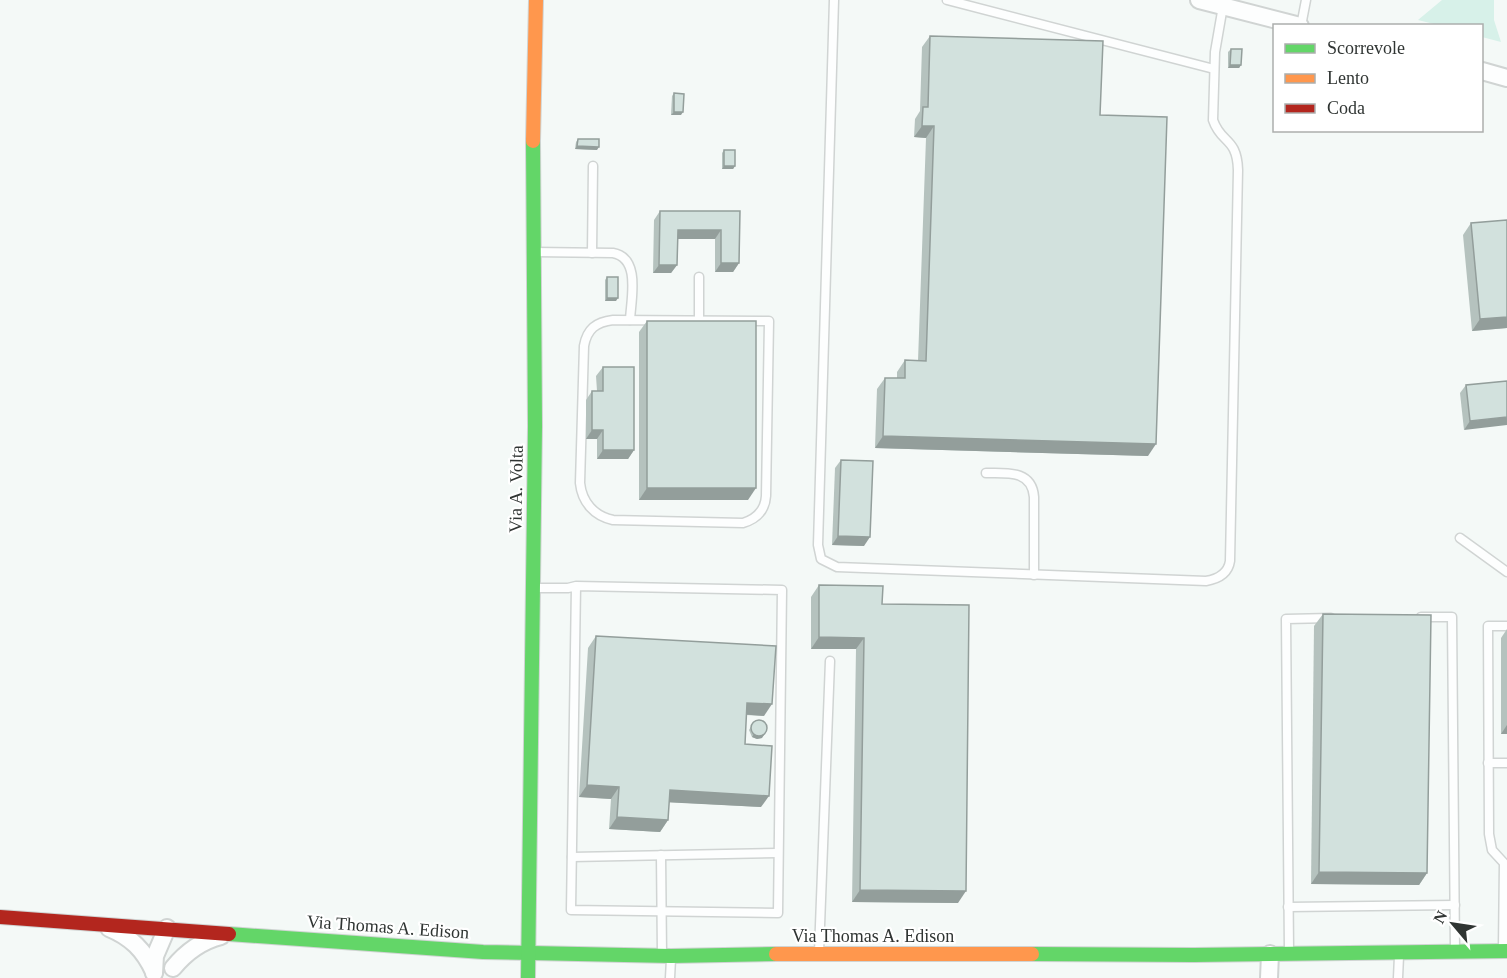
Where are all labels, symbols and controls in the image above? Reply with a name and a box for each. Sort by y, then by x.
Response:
legend [1273,24,1483,132]
text: Scorrevole [1327,38,1405,58]
text: Lento [1327,68,1369,88]
text: Coda [1327,98,1365,118]
street label: Via A. Volta [505,445,527,533]
north arrow [1423,894,1483,954]
text: N [1430,907,1451,926]
street label: Via Thomas A. Edison [306,911,470,943]
street label: Via Thomas A. Edison [792,926,954,946]

